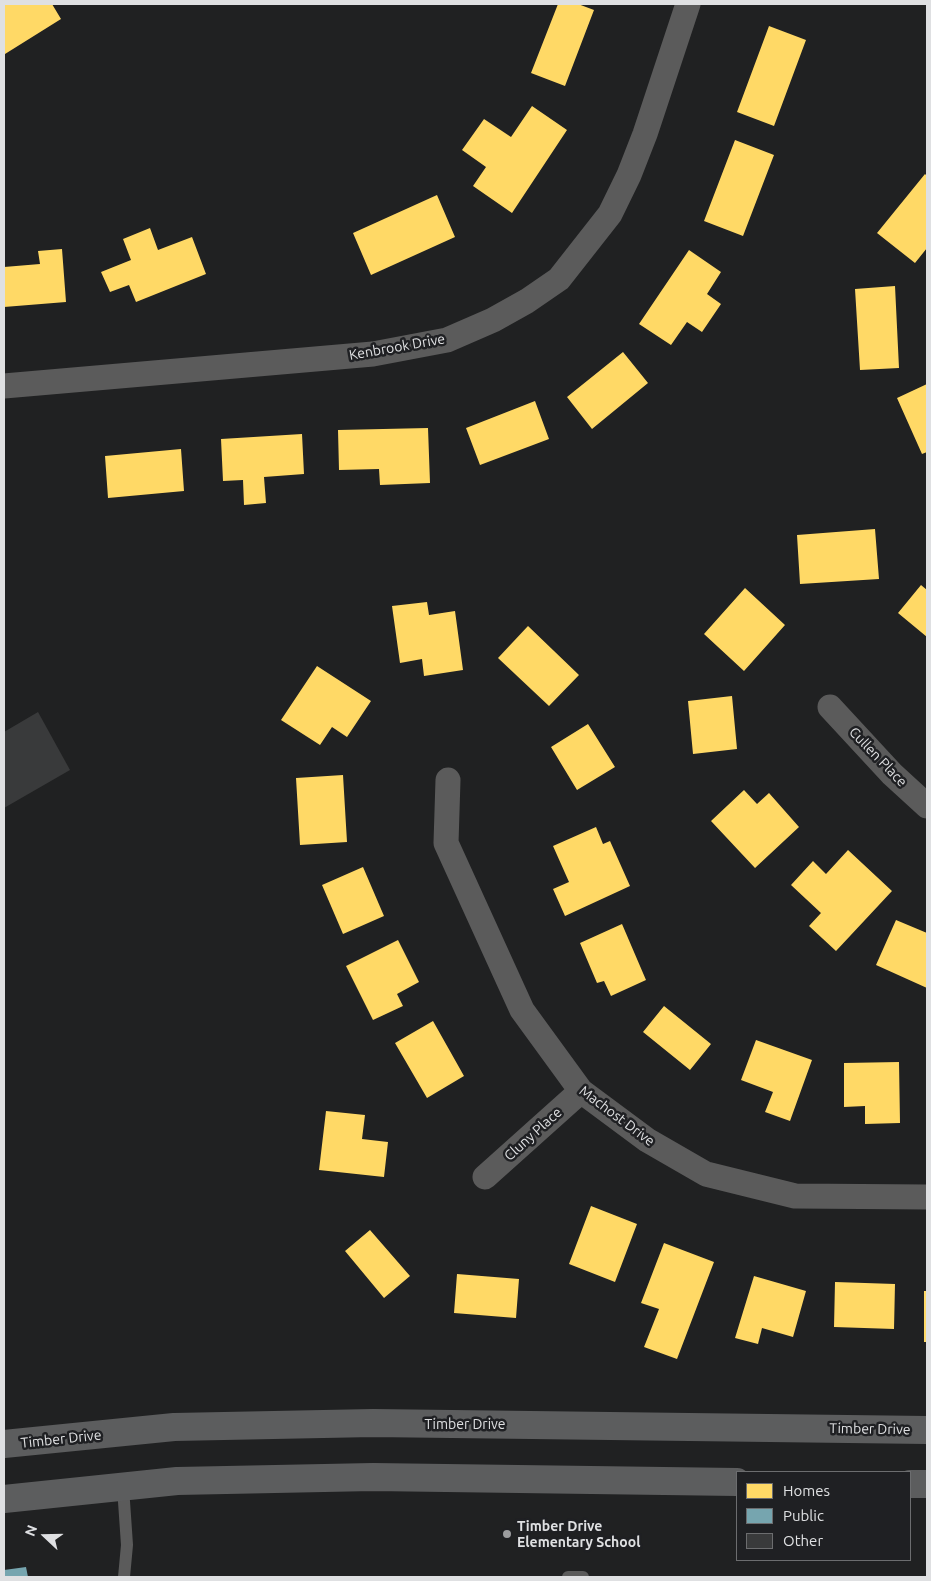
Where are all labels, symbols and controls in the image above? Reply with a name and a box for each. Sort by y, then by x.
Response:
street label: Kenbrook Drive [348,330,446,364]
street label: Cullen Place [846,724,910,790]
street label: Machost Drive [576,1082,658,1150]
street label: Cluny Place [501,1104,565,1164]
street label: Timber Drive [424,1416,506,1432]
street label: Timber Drive [829,1420,911,1438]
street label: Timber Drive [20,1426,102,1452]
legend [736,1471,911,1561]
text: Homes [783,1482,830,1499]
text: Public [783,1507,824,1524]
north arrow [20,1511,70,1561]
place label: Timber Drive Elementary School [517,1518,640,1550]
text: N [22,1523,40,1538]
marker: Timber Drive Elementary School [501,1528,513,1540]
text: Other [783,1532,823,1549]

